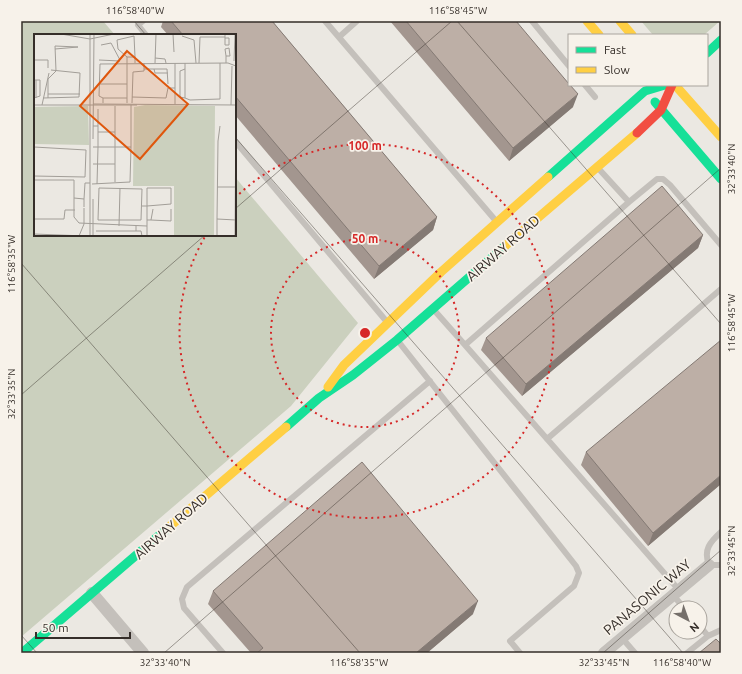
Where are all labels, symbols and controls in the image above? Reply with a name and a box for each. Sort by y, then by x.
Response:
text: 116°58'40"W [106,5,164,16]
text: 116°58'45"W [429,5,487,16]
inset map [34,34,236,236]
legend [568,34,708,86]
text: Fast [604,43,626,56]
text: Slow [604,63,630,76]
text: 100 m [348,139,382,152]
text: 32°33'40"N [726,144,737,194]
street label: AIRWAY ROAD [463,212,543,284]
text: 50 m [352,232,378,245]
text: 116°58'35"W [6,235,17,293]
text: 116°58'45"W [726,294,737,352]
centre of rings [358,326,372,340]
text: 32°33'35"N [6,369,17,419]
street label: AIRWAY ROAD [131,490,211,562]
text: 32°33'45"N [726,526,737,576]
street label: PANASONIC WAY [600,556,694,638]
north arrow [668,600,708,640]
scale bar [36,614,130,640]
text: 50 m [42,621,69,634]
text: 32°33'40"N [140,657,190,668]
text: 116°58'35"W [330,657,388,668]
text: 32°33'45"N [579,657,629,668]
text: 116°58'40"W [653,657,711,668]

